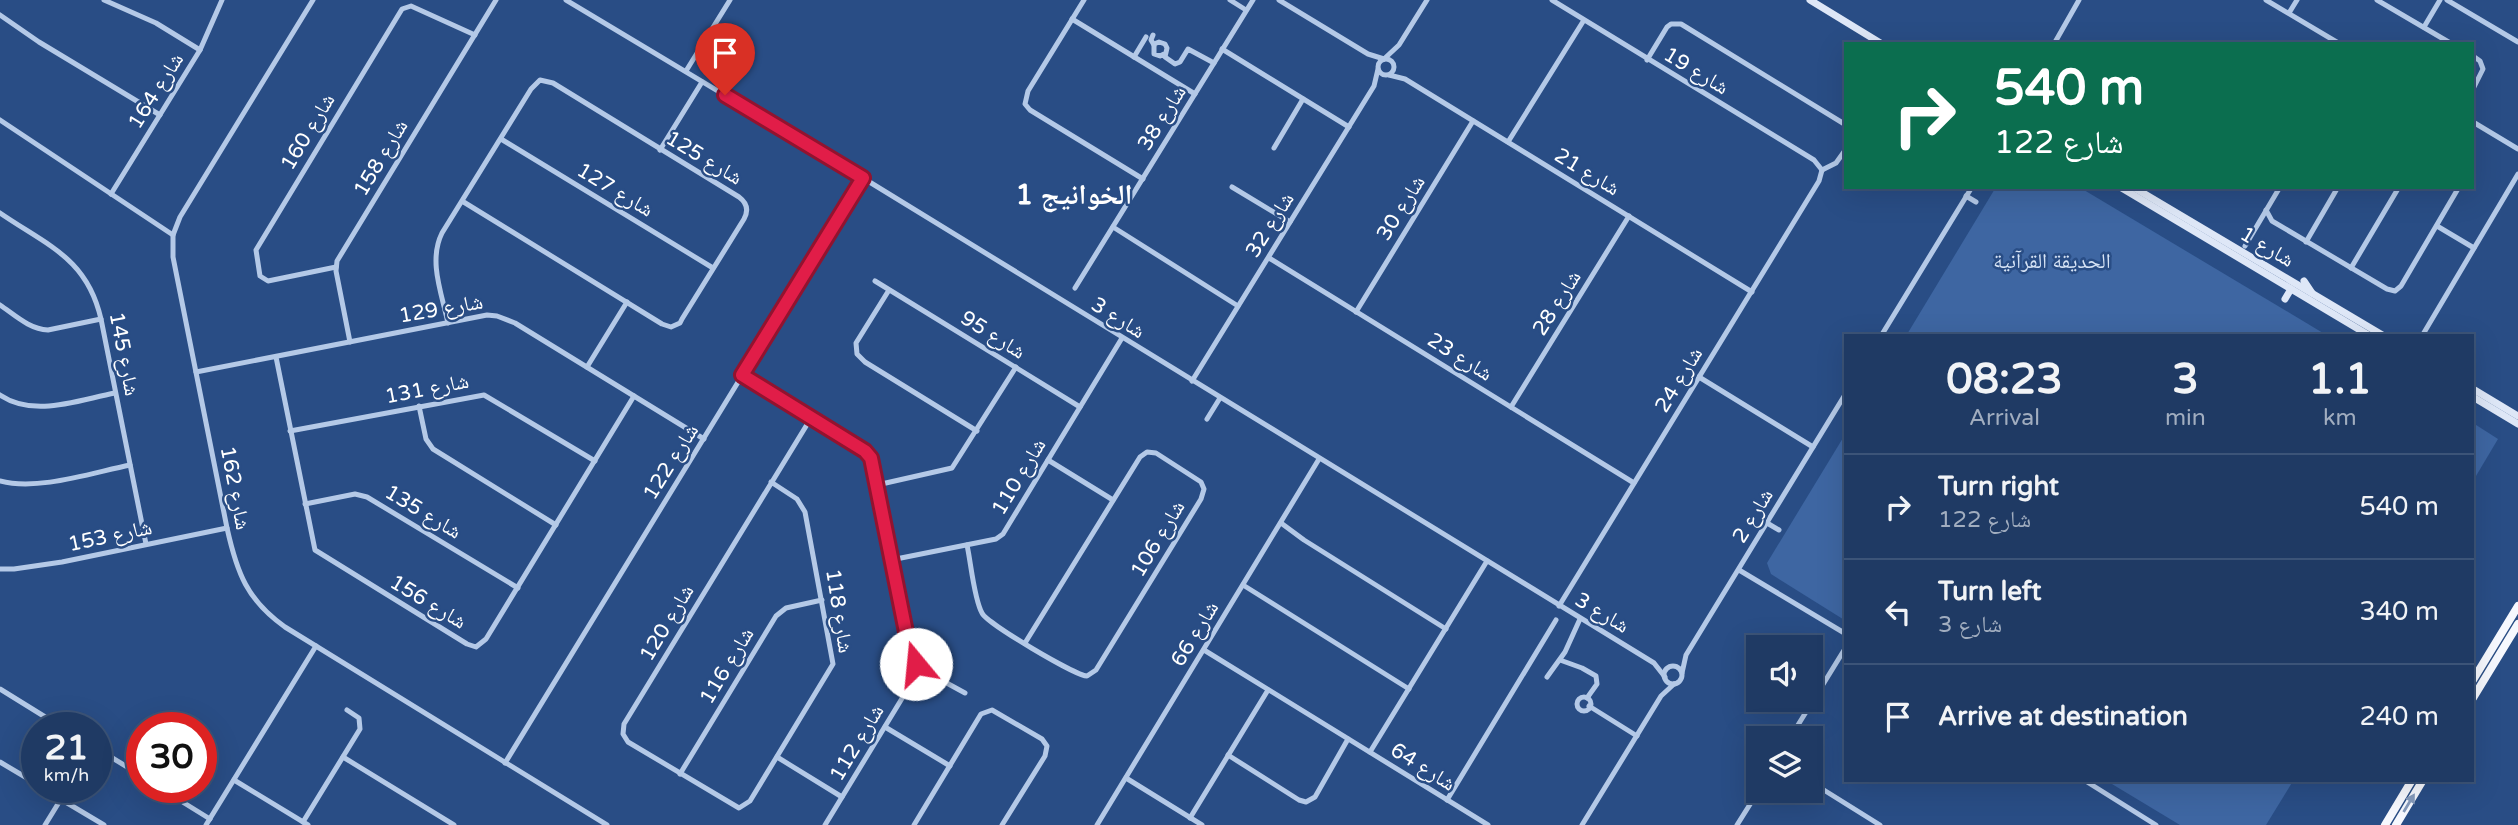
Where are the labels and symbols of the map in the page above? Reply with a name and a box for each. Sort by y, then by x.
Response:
pin [695,23,755,95]
street label: شارع 19 [1659,42,1733,100]
street label: شارع 164 [123,48,189,134]
street label: شارع 38 [1132,81,1192,155]
street label: شارع 160 [275,89,341,175]
street label: شارع 158 [348,115,414,201]
street label: شارع 125 [661,125,747,191]
street label: شارع 21 [1550,143,1624,201]
street label: شارع 127 [572,157,658,223]
street label: شارع 30 [1371,171,1431,245]
district label: الخوانيج 1 [1016,178,1132,213]
street label: شارع 32 [1240,188,1300,262]
street label: شارع 1 [2235,221,2299,273]
park label: الحديقة القرآنية [1993,249,2111,274]
street label: شارع 28 [1527,266,1587,340]
street label: شارع 129 [397,289,485,329]
street label: شارع 3 [1087,292,1149,344]
street label: شارع 95 [956,305,1030,365]
street label: شارع 145 [104,310,144,398]
street label: شارع 23 [1423,327,1497,387]
street label: شارع 24 [1650,343,1708,417]
street label: شارع 131 [383,369,471,409]
street label: شارع 122 [638,419,704,505]
street label: شارع 110 [986,434,1052,520]
street label: شارع 162 [215,444,255,532]
street label: شارع 135 [380,479,466,545]
street label: شارع 2 [1727,484,1779,548]
street label: شارع 106 [1125,496,1191,582]
street label: شارع 153 [66,515,154,557]
street label: شارع 118 [820,567,858,655]
street label: شارع 156 [385,569,471,635]
street label: شارع 120 [634,580,700,666]
street label: شارع 3 [1570,587,1634,639]
street label: شارع 66 [1166,597,1224,671]
street label: شارع 116 [694,623,760,709]
position arrow [879,627,953,701]
street label: شارع 112 [824,700,890,786]
speed limit sign: 30 [126,712,217,803]
street label: شارع 64 [1386,737,1460,797]
one-way arrow [2403,793,2416,812]

